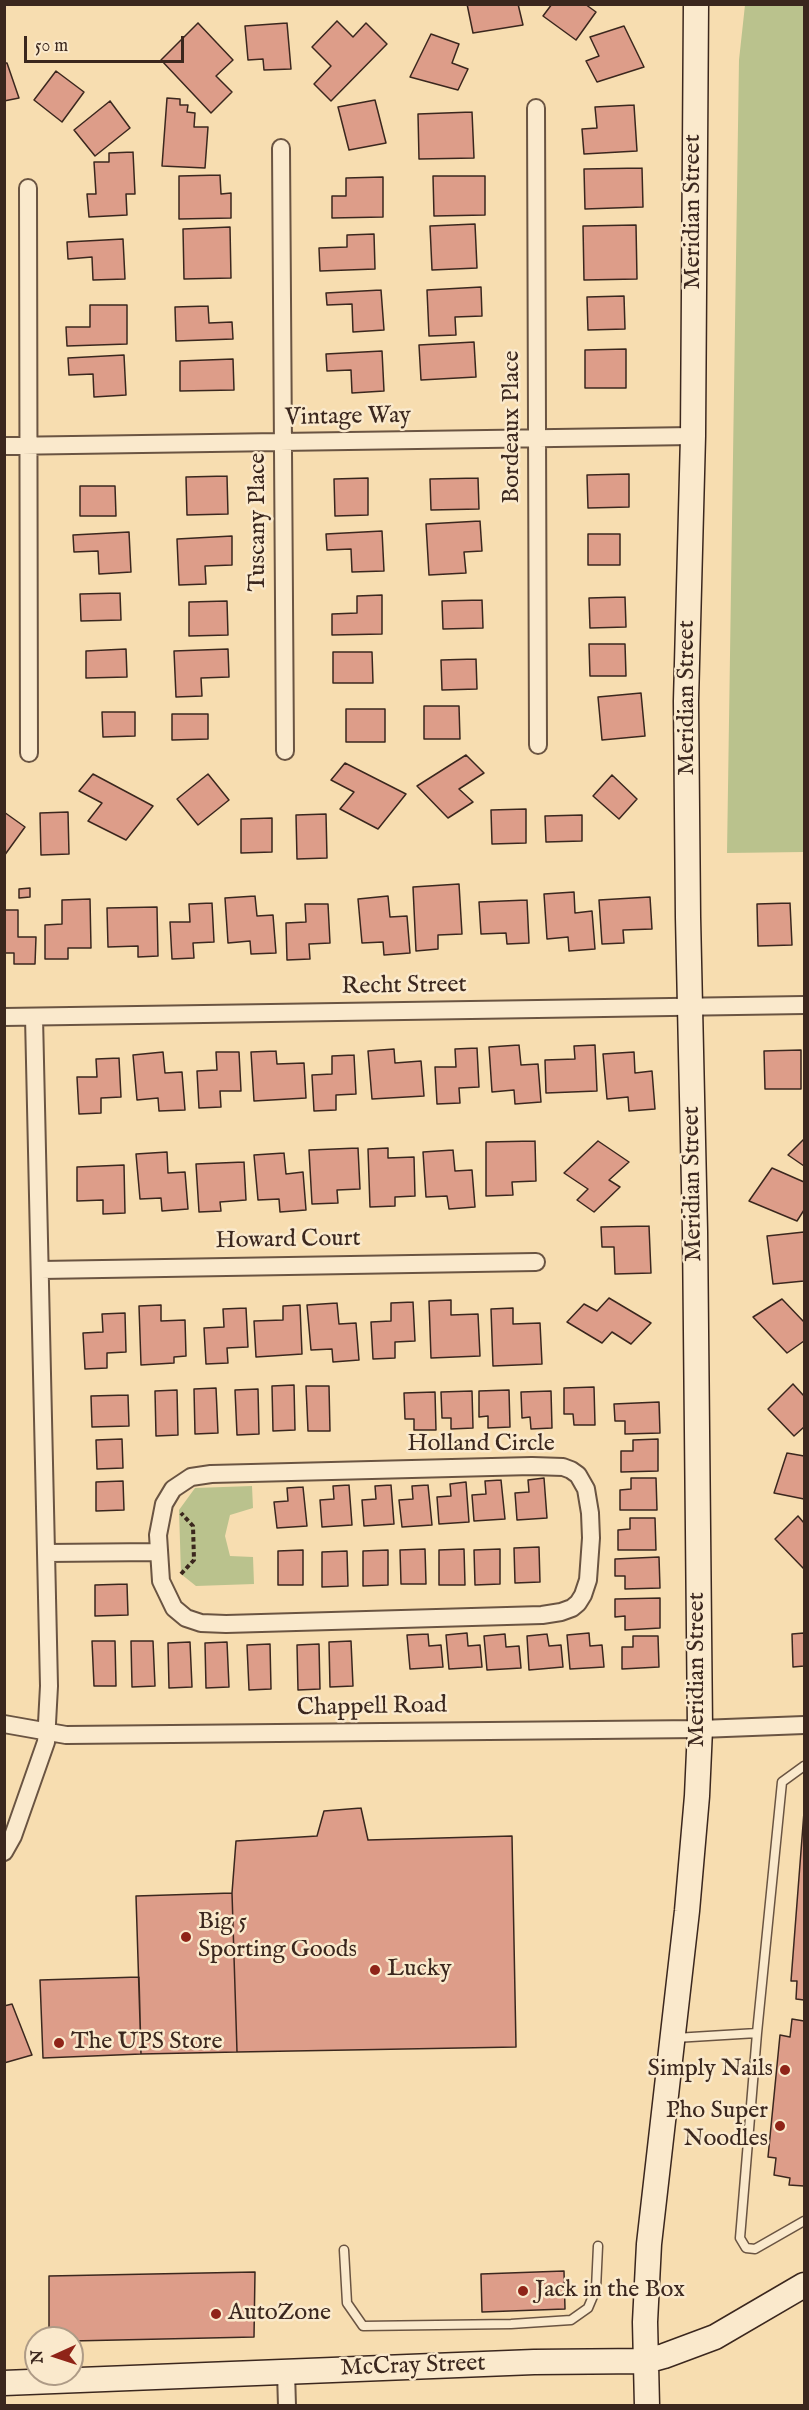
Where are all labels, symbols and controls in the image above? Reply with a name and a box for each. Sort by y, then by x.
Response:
scale bar [27,24,188,62]
text: 50 m [35,35,68,58]
street label: Meridian Street [680,134,708,290]
street label: Bordeaux Place [499,350,527,504]
street label: Vintage Way [285,403,411,433]
street label: Tuscany Place [245,453,273,591]
street label: Meridian Street [674,620,702,776]
street label: Recht Street [341,972,467,1002]
street label: Meridian Street [678,1106,710,1262]
street label: Howard Court [215,1225,361,1257]
street label: Holland Circle [407,1431,555,1459]
street label: Meridian Street [684,1592,712,1748]
street label: Chappell Road [297,1692,447,1724]
place label: Big 5 Sporting Goods [198,1909,357,1965]
marker: Big 5 Sporting Goods [179,1930,193,1944]
place label: Lucky [387,1956,451,1984]
marker: Lucky [368,1963,382,1977]
place label: The UPS Store [71,2029,222,2057]
marker: The UPS Store [52,2036,66,2050]
place label: Simply Nails [648,2056,773,2084]
marker: Simply Nails [778,2063,792,2077]
place label: Pho Super Noodles [666,2098,768,2154]
marker: Pho Super Noodles [773,2119,787,2133]
place label: Jack in the Box [535,2277,685,2305]
marker: Jack in the Box [516,2284,530,2298]
place label: AutoZone [228,2300,331,2328]
marker: AutoZone [209,2307,223,2321]
north arrow [24,2326,84,2386]
text: N [28,2349,48,2364]
street label: McCray Street [340,2350,486,2384]

